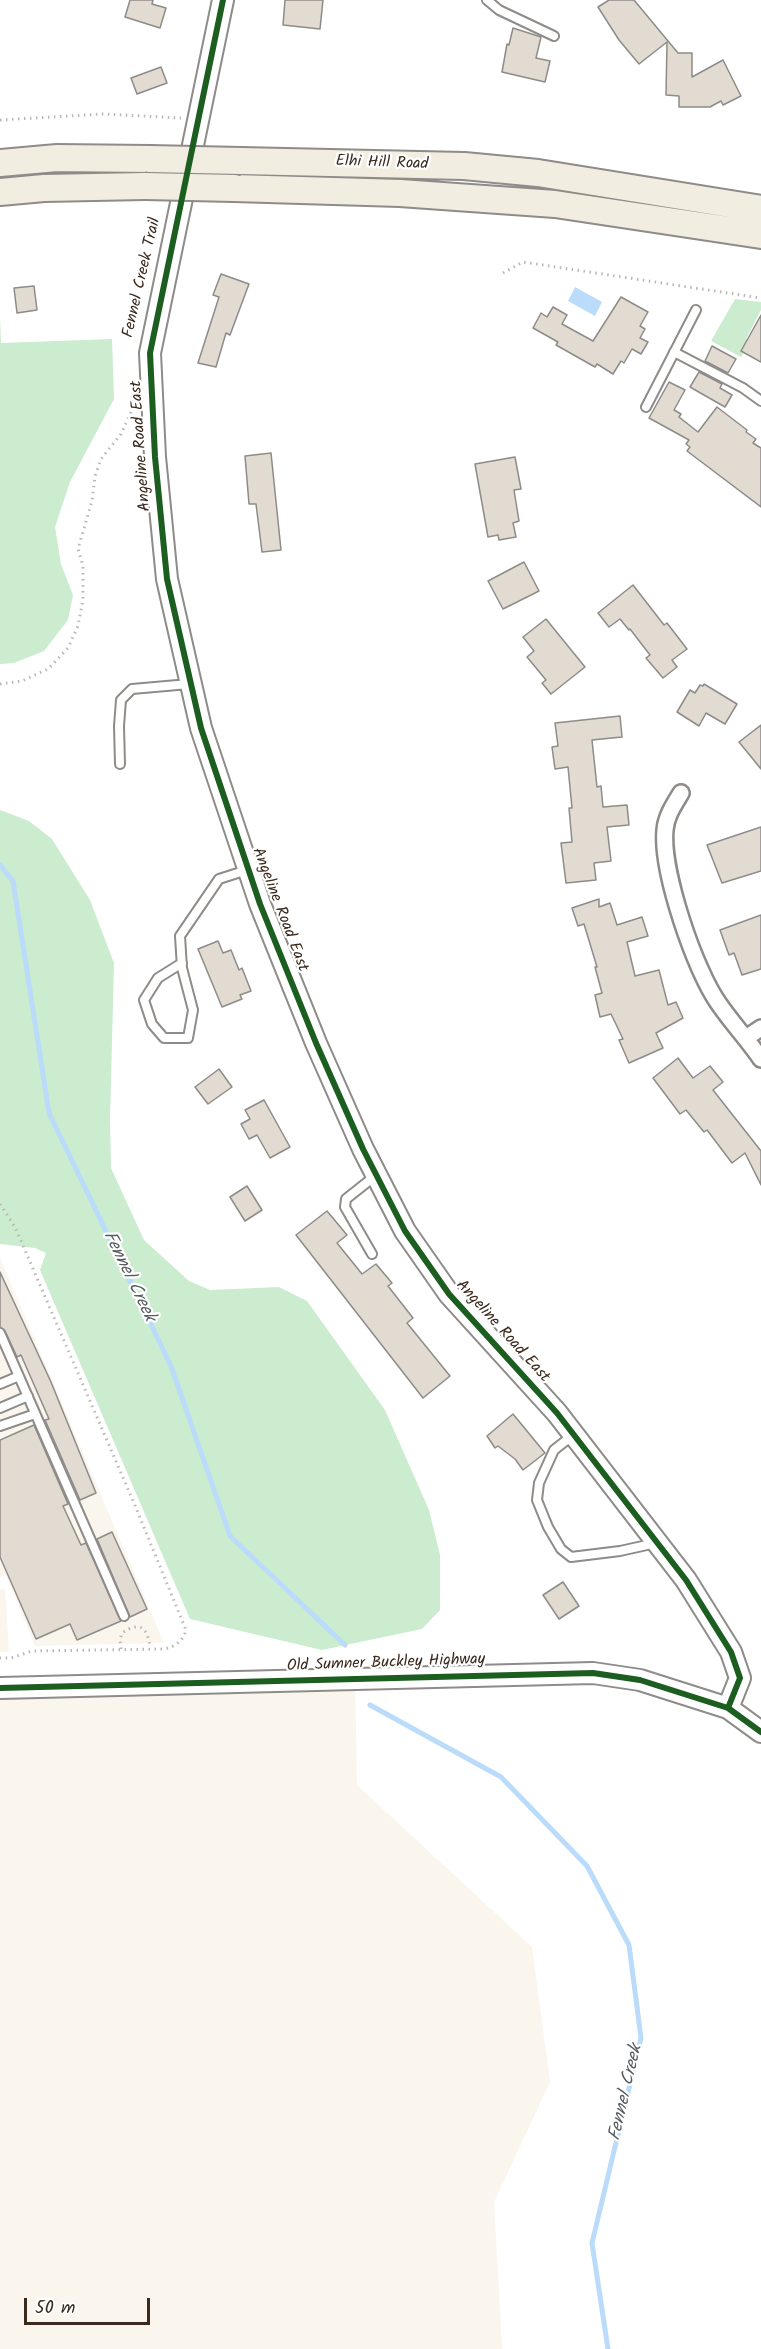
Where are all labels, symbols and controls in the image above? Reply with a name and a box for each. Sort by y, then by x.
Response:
street label: Elhi Hill Road [335,153,429,175]
street label: Fennel Creek Trail [120,216,166,340]
street label: Angeline Road East [128,380,156,512]
street label: Angeline Road East [247,845,311,975]
water label: Fennel Creek [97,1228,159,1326]
street label: Angeline Road East [451,1277,553,1387]
street label: Old Sumner Buckley Highway [286,1651,486,1677]
water label: Fennel Creek [605,2043,649,2143]
scale bar [27,2286,153,2324]
text: 50 m [35,2294,75,2323]

